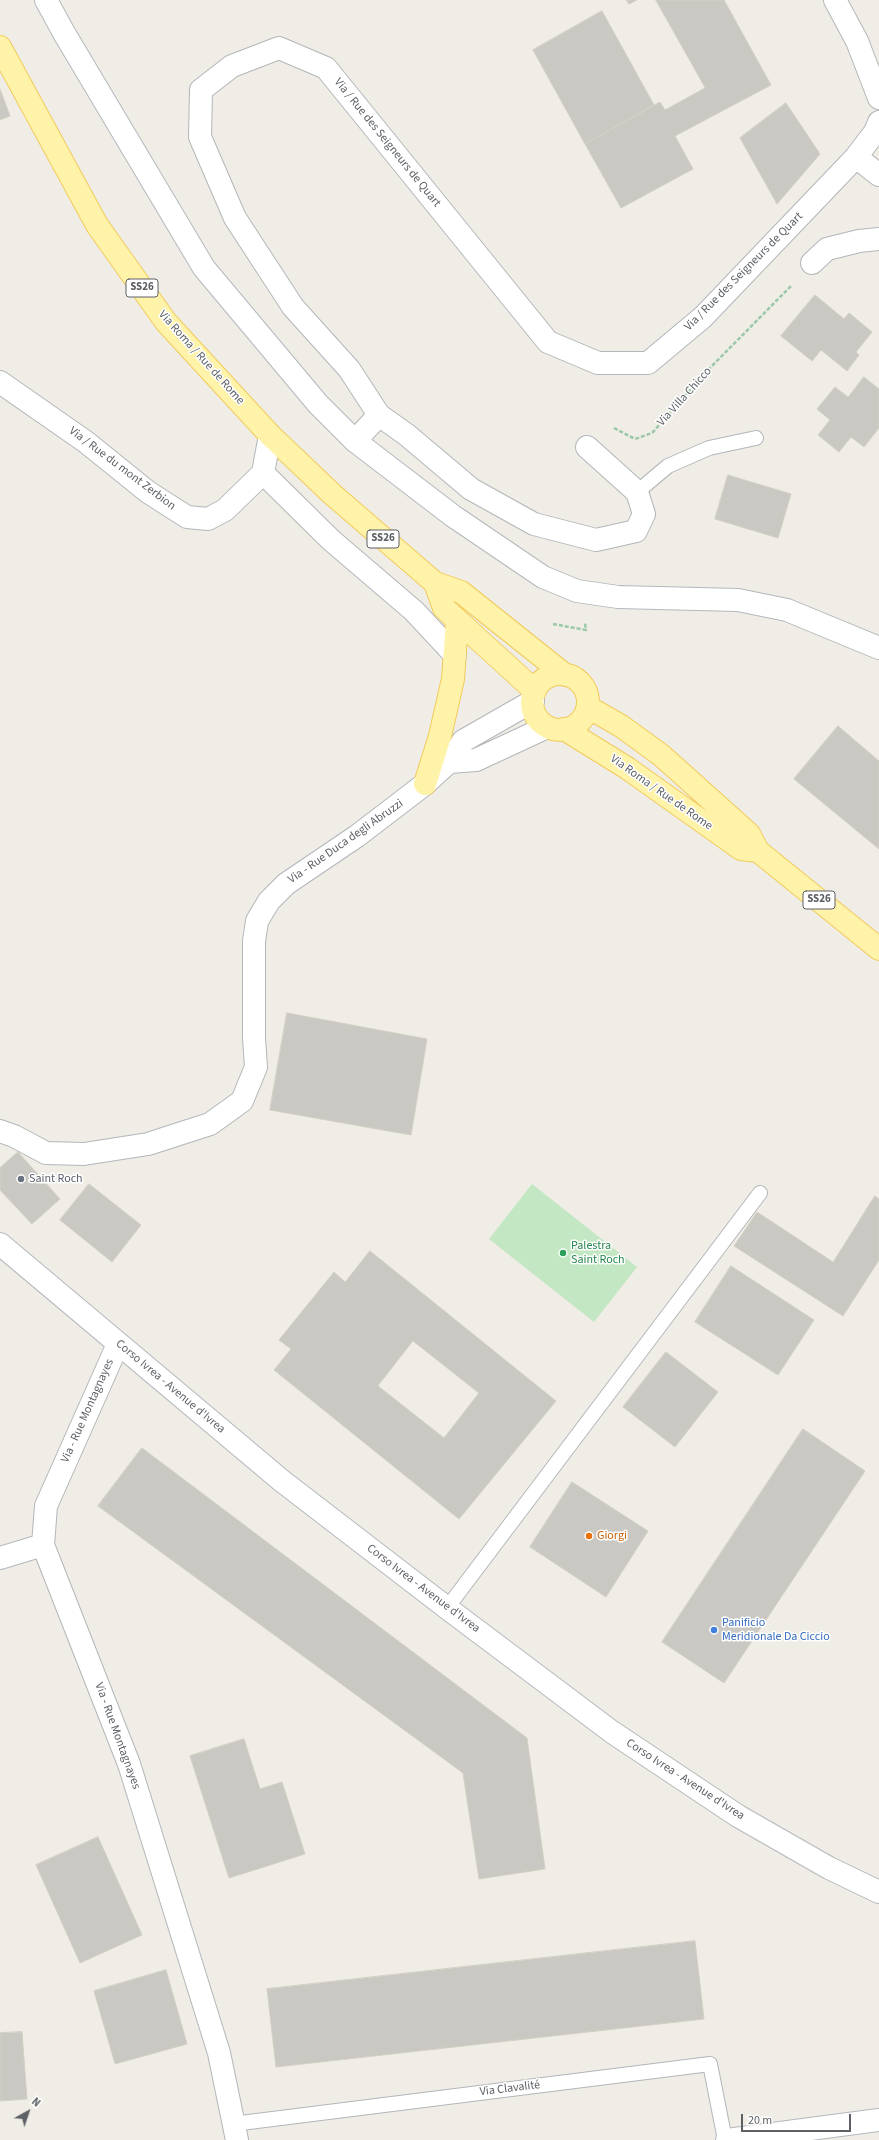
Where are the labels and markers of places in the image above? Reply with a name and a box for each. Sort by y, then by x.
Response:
place label: Saint Roch [29,1172,83,1186]
marker: Saint Roch [16,1174,26,1184]
place label: Palestra Saint Roch [571,1239,625,1267]
marker: Palestra Saint Roch [558,1248,568,1258]
place label: Giorgi [597,1529,627,1543]
marker: Giorgi [584,1531,594,1541]
place label: Panificio Meridionale Da Ciccio [722,1616,830,1644]
marker: Panificio Meridionale Da Ciccio [709,1625,719,1635]

